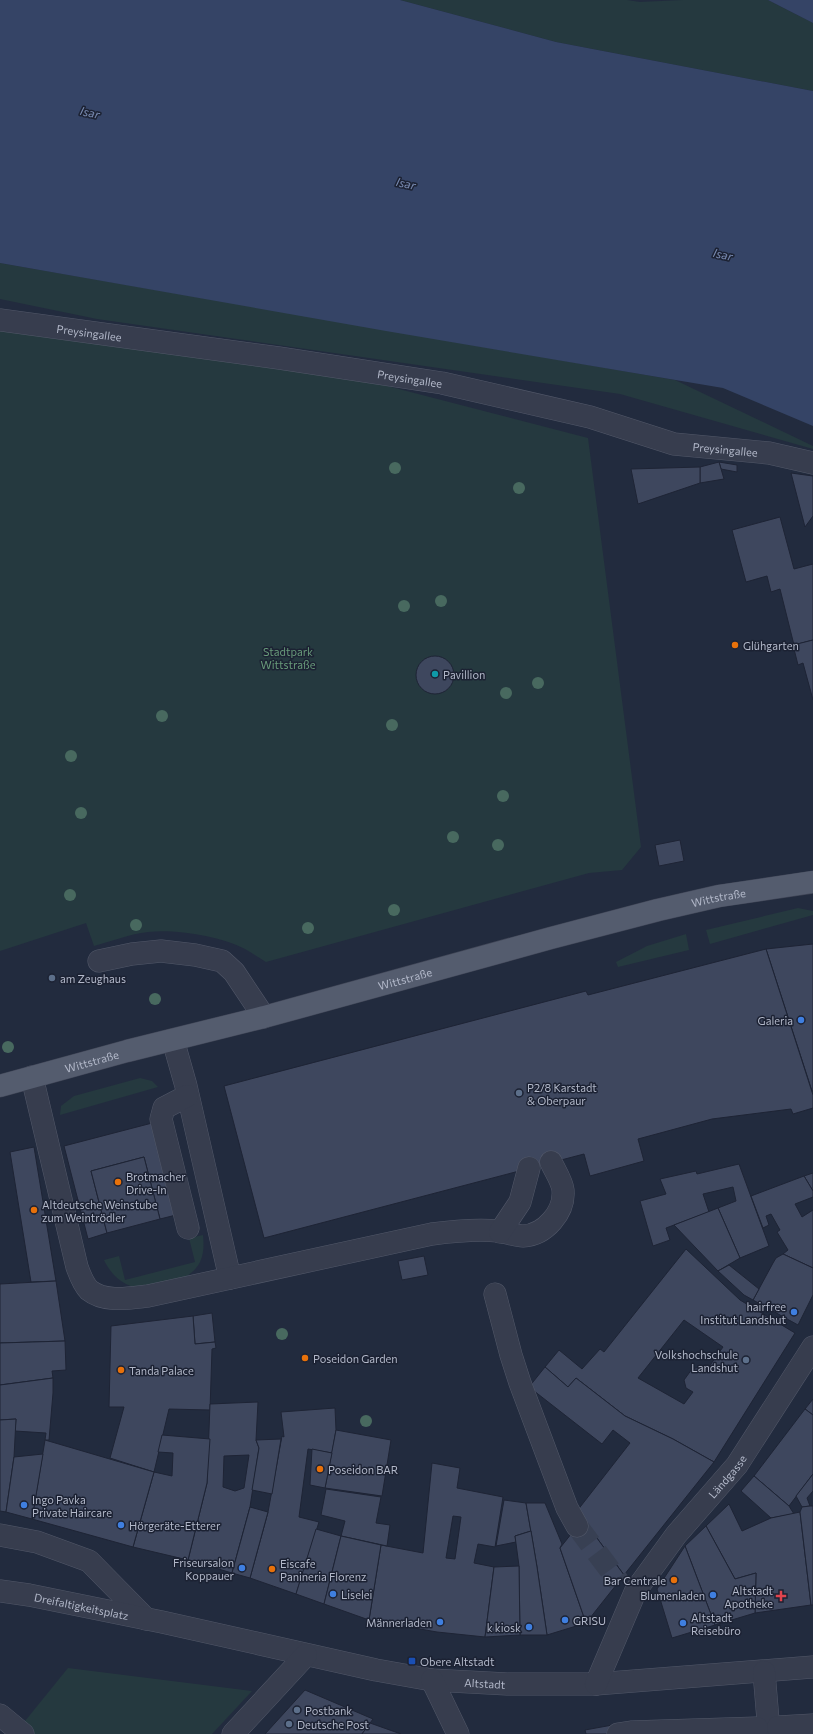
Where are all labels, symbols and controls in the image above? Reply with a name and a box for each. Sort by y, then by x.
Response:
water label: Isar [79,103,102,121]
water label: Isar [395,174,418,192]
water label: Isar [712,245,735,263]
street label: Preysingallee [56,321,123,343]
street label: Preysingallee [377,367,443,389]
street label: Preysingallee [692,439,759,458]
place label: Glühgarten [743,639,799,652]
marker: Glühgarten [730,640,740,650]
park label: Stadtpark Wittstraße [260,645,316,671]
place label: Pavillion [443,668,485,681]
marker: Pavillion [430,669,440,679]
street label: Wittstraße [690,886,747,909]
street label: Wittstraße [377,965,433,992]
place label: am Zeughaus [60,972,126,985]
marker: am Zeughaus [47,973,57,983]
place label: Galeria [758,1014,793,1027]
marker: Galeria [796,1015,806,1025]
street label: Wittstraße [63,1047,120,1074]
place label: P2/8 Karstadt & Oberpaur [527,1081,597,1107]
marker: P2/8 Karstadt & Oberpaur [514,1088,524,1098]
place label: Brotmacher Drive-In [126,1170,186,1196]
marker: Brotmacher Drive-In [113,1177,123,1187]
place label: Altdeutsche Weinstube zum Weintrödler [42,1198,158,1224]
marker: Altdeutsche Weinstube zum Weintrödler [29,1205,39,1215]
place label: hairfree Institut Landshut [700,1300,786,1326]
marker: hairfree Institut Landshut [789,1307,799,1317]
place label: Volkshochschule Landshut [655,1348,738,1374]
place label: Poseidon Garden [313,1352,398,1365]
marker: Poseidon Garden [300,1353,310,1363]
marker: Volkshochschule Landshut [741,1355,751,1365]
place label: Tanda Palace [129,1364,194,1377]
marker: Tanda Palace [116,1365,126,1375]
street label: Ländgasse [705,1452,749,1500]
place label: Poseidon BAR [328,1463,399,1476]
marker: Poseidon BAR [315,1464,325,1474]
place label: Ingo Pavka Private Haircare [32,1493,112,1519]
marker: Ingo Pavka Private Haircare [19,1500,29,1510]
place label: Hörgeräte-Etterer [129,1519,221,1532]
marker: Hörgeräte-Etterer [116,1520,126,1530]
place label: Friseursalon Koppauer [173,1556,235,1582]
place label: Eiscafe Panineria Florenz [280,1557,367,1583]
marker: Friseursalon Koppauer [237,1563,247,1573]
marker: Eiscafe Panineria Florenz [267,1564,277,1574]
place label: Bar Centrale [604,1574,666,1587]
marker: Bar Centrale [669,1575,679,1585]
place label: Altstadt Apotheke [724,1584,773,1610]
place label: Liselei [341,1588,373,1601]
marker: Liselei [328,1589,338,1599]
place label: Blumenladen [640,1589,705,1602]
street label: Dreifaltigkeitsplatz [33,1590,131,1622]
marker: Blumenladen [708,1590,718,1600]
marker: Altstadt Apotheke [776,1591,786,1601]
place label: Altstadt Reisebüro [691,1611,741,1637]
place label: GRISU [573,1614,606,1627]
marker: GRISU [560,1615,570,1625]
place label: Männerladen [366,1616,432,1629]
marker: Männerladen [435,1617,445,1627]
marker: Altstadt Reisebüro [678,1618,688,1628]
place label: k kiosk [487,1621,521,1634]
marker: k kiosk [524,1622,534,1632]
place label: Obere Altstadt [420,1655,495,1668]
marker: Obere Altstadt [407,1656,417,1666]
street label: Altstadt [464,1675,506,1690]
place label: Postbank [305,1704,352,1717]
marker: Postbank [292,1705,302,1715]
place label: Deutsche Post [297,1718,369,1731]
marker: Deutsche Post [284,1719,294,1729]

